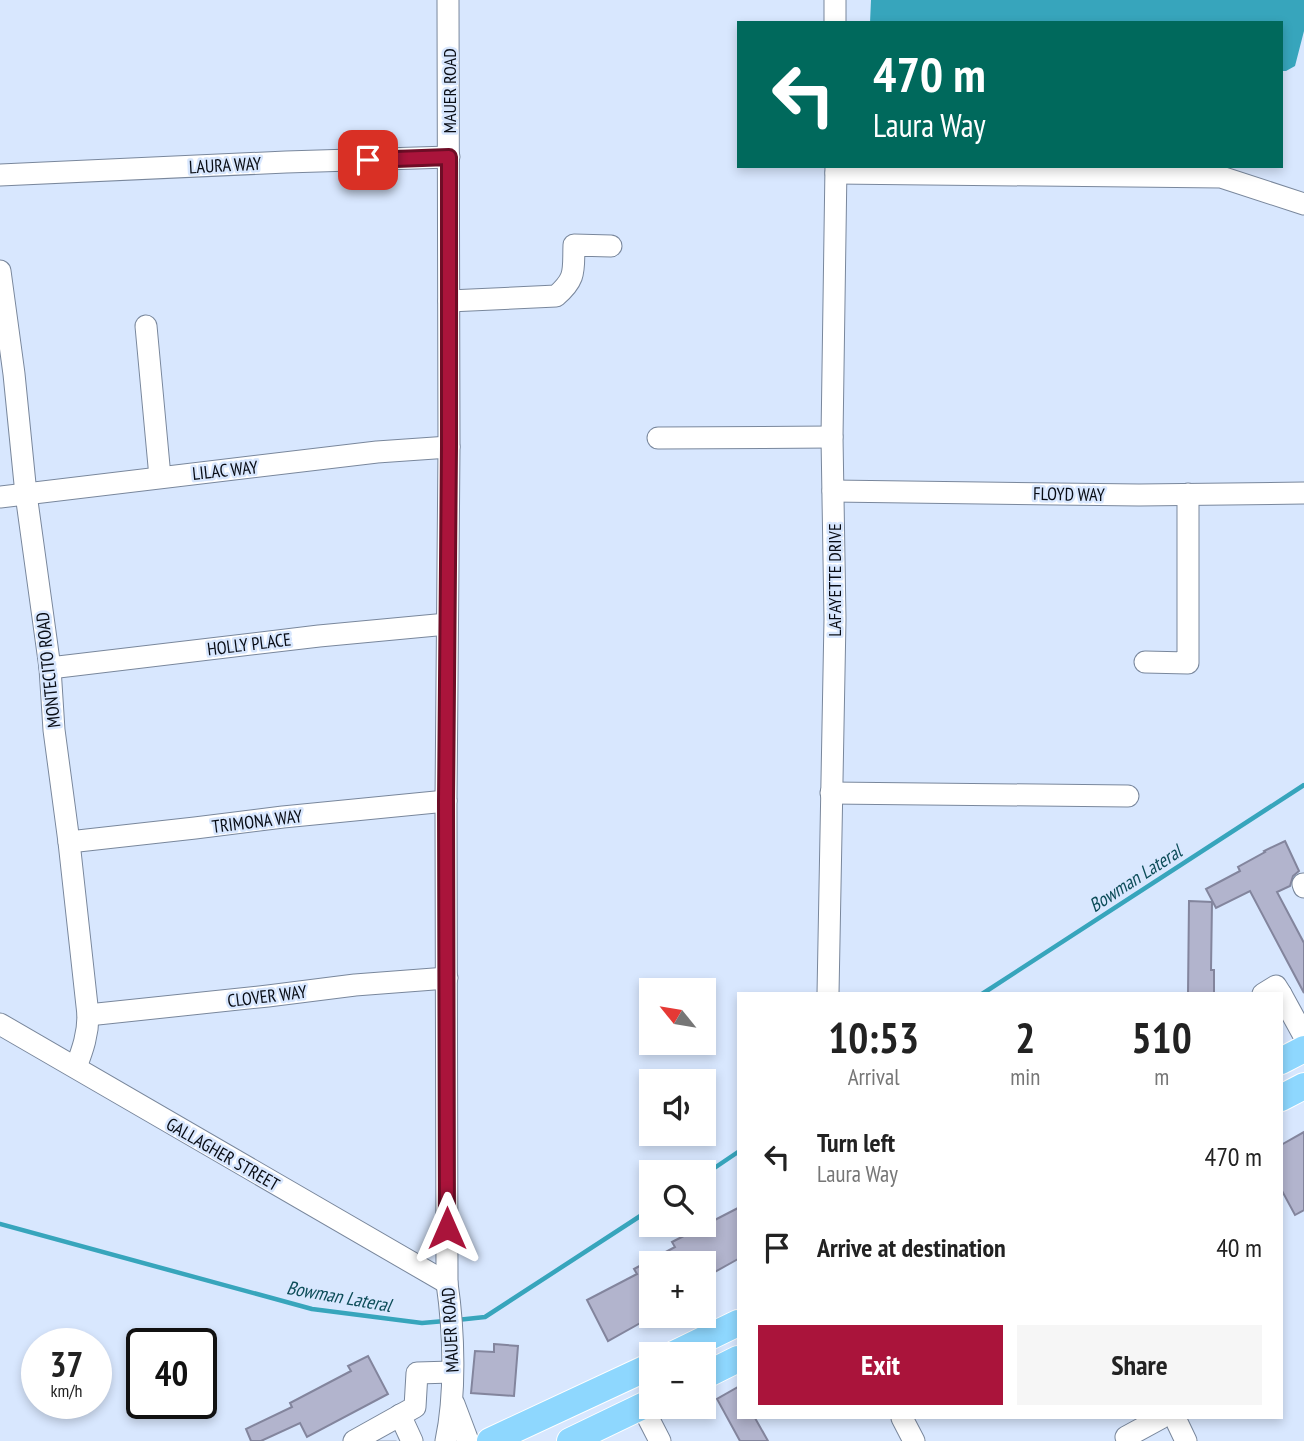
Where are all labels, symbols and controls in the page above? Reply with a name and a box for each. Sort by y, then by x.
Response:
text: 470 m [873,42,986,106]
street label: MAUER ROAD [438,48,461,134]
icon: left [758,49,849,140]
text: Laura Way [873,104,986,146]
pin [338,130,398,190]
icon: arrive [349,141,387,179]
street label: LAURA WAY [188,152,263,178]
street label: LILAC WAY [191,455,260,485]
street label: FLOYD WAY [1033,482,1106,506]
street label: LAFAYETTE DRIVE [823,523,846,637]
street label: MONTECITO ROAD [31,611,65,729]
street label: HOLLY PLACE [206,627,292,661]
street label: TRIMONA WAY [211,804,304,838]
water label: Bowman Lateral [1084,838,1187,917]
north arrow [639,978,716,1055]
map controls [639,978,716,1419]
street label: CLOVER WAY [226,980,309,1012]
text: 10:53 [828,1010,919,1065]
text: 2 [1015,1010,1035,1065]
text: 510 [1132,1010,1192,1065]
text: Arrival [848,1062,900,1091]
text: min [1010,1062,1040,1091]
text: m [1154,1062,1169,1091]
button: sound [639,1069,716,1146]
street label: GALLAGHER STREET [162,1112,284,1196]
text: Turn left [817,1126,895,1159]
icon: left [758,1138,796,1176]
text: 470 m [1204,1140,1262,1173]
text: Laura Way [817,1159,898,1188]
button: search [639,1160,716,1237]
position arrow [410,1191,484,1265]
icon: arrive [758,1229,796,1267]
text: Arrive at destination [817,1231,1006,1264]
text: 40 m [1216,1231,1262,1264]
button: + [639,1251,716,1328]
water label: Bowman Lateral [285,1275,395,1317]
street label: MAUER ROAD [436,1287,464,1373]
button: Exit [758,1325,1003,1405]
button: Share [1017,1325,1262,1405]
speed limit sign: 40 [126,1328,217,1419]
text: 37 [50,1341,83,1387]
button: − [639,1342,716,1419]
text: km/h [51,1379,82,1402]

